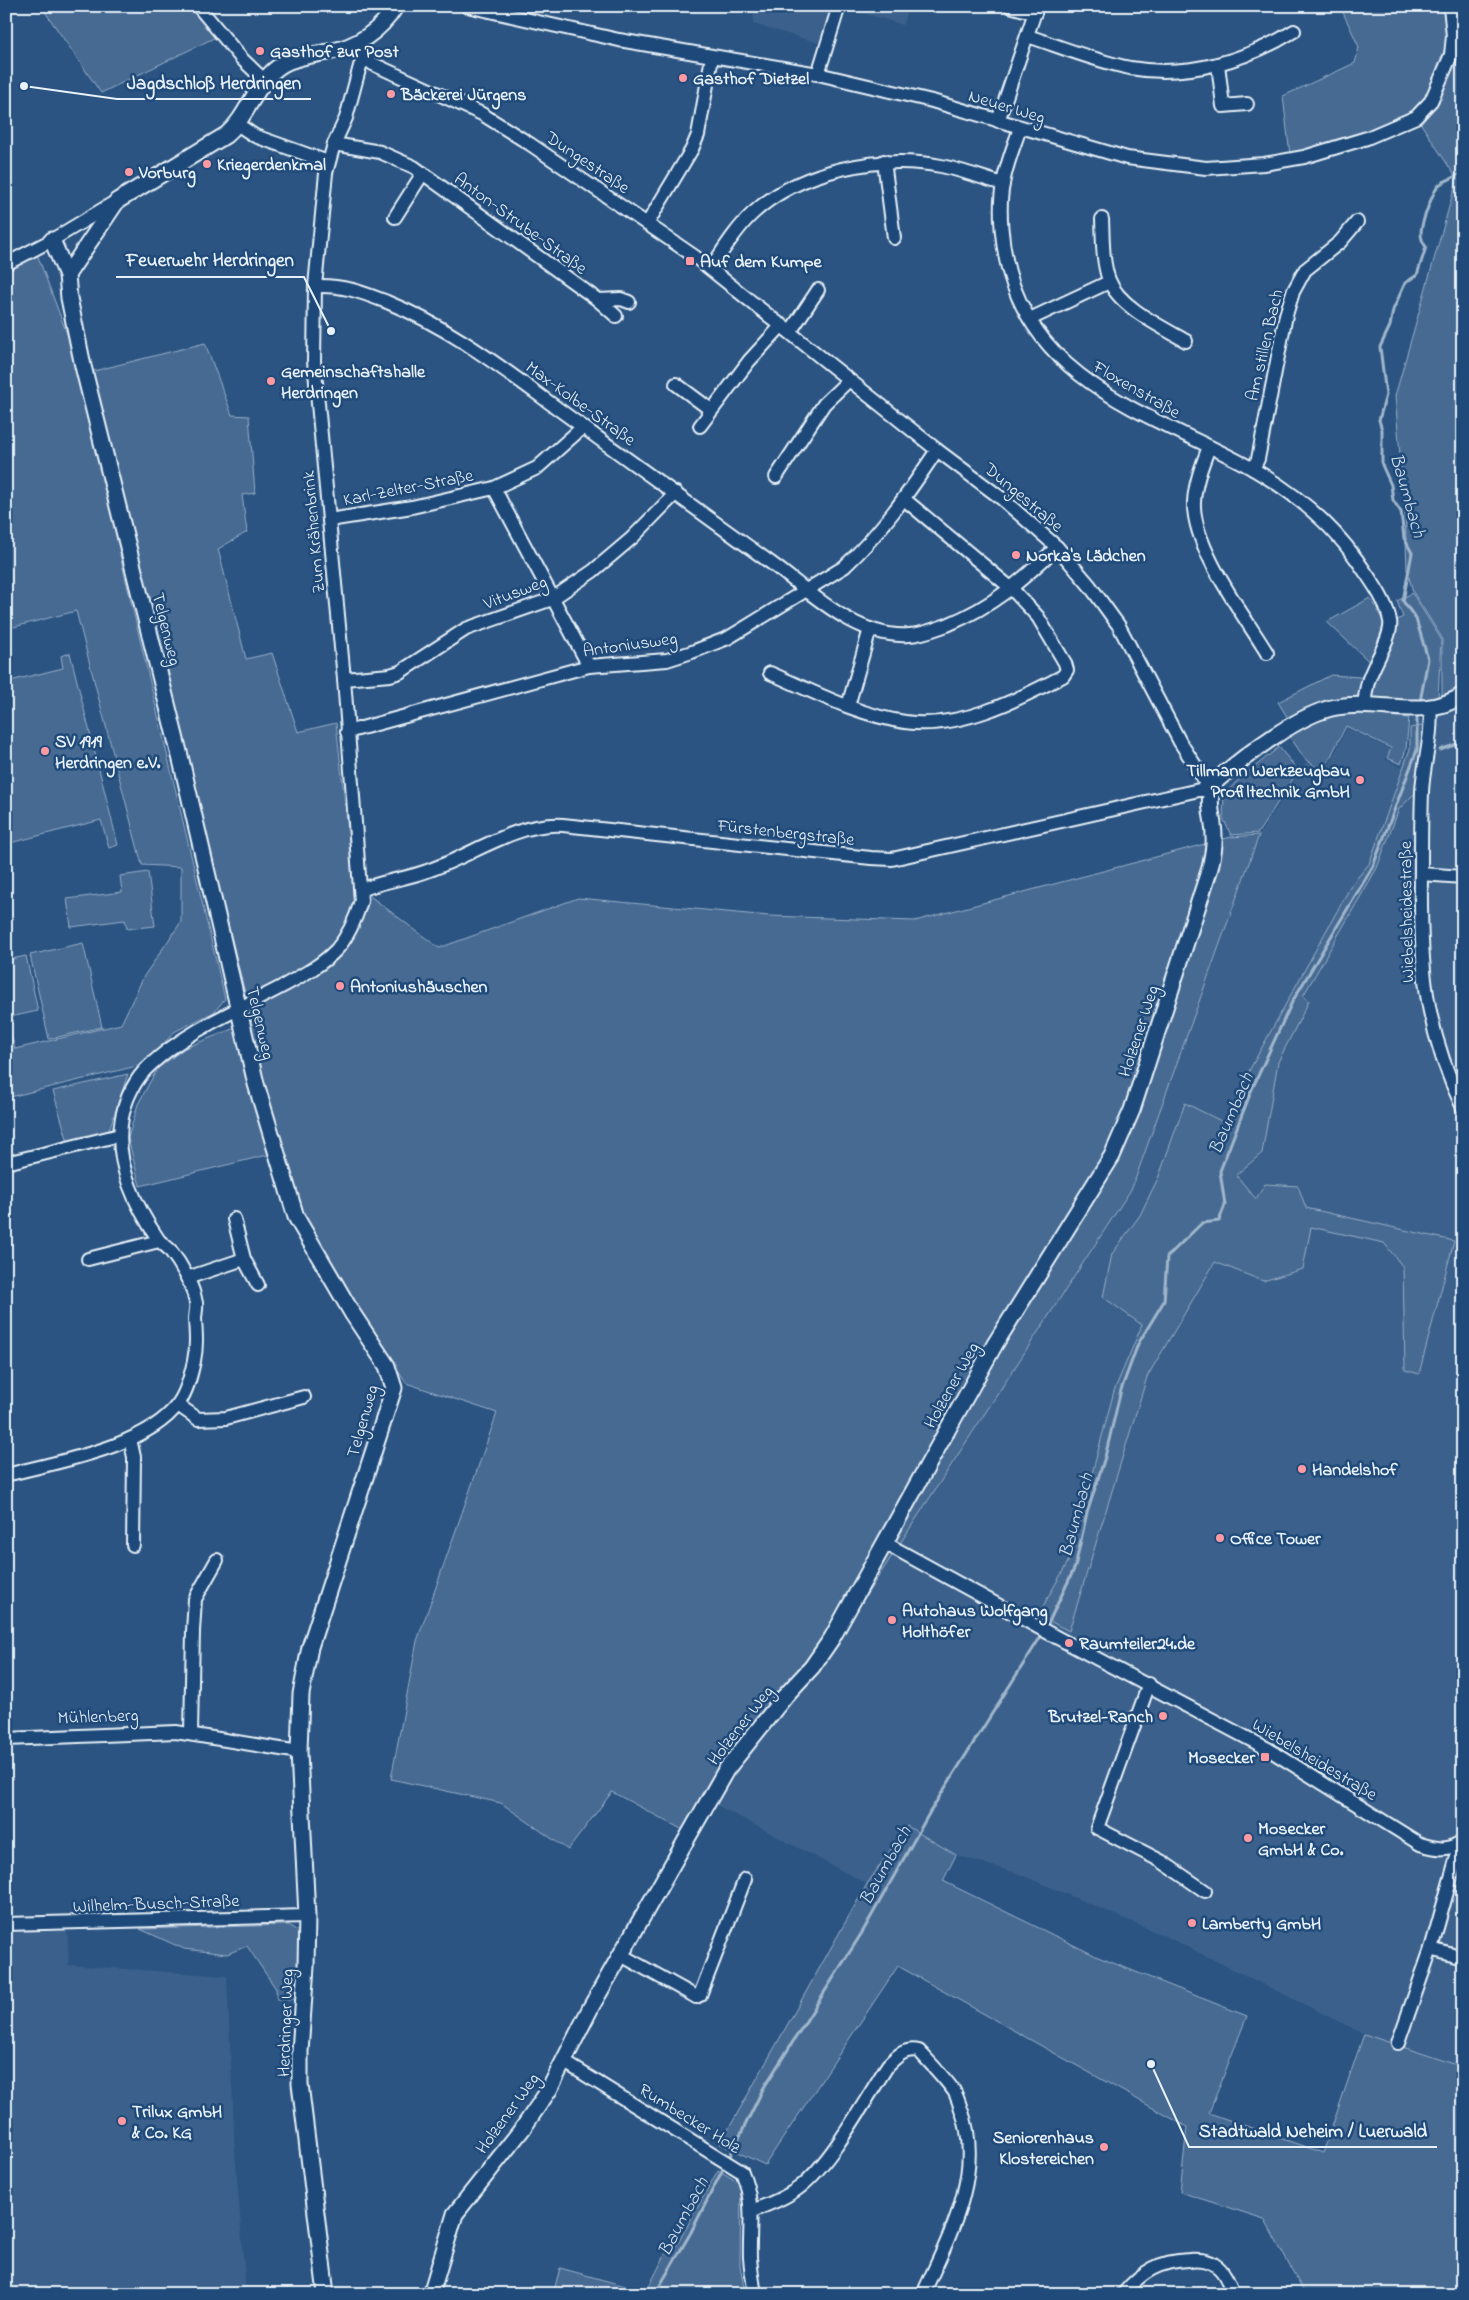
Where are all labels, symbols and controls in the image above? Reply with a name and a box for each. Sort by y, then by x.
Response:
place label: Gasthof zur Post [270,40,400,66]
marker: Gasthof zur Post [254,45,266,57]
callout: Jagdschloß Herdringen [117,65,311,99]
place label: Gasthof Dietzel [693,67,809,93]
text: Jagdschloß Herdringen [127,71,301,100]
marker: Gasthof Dietzel [677,72,689,84]
place label: Bäckerei Jürgens [400,83,526,110]
street label: Neuer Weg [965,84,1048,133]
marker: Bäckerei Jürgens [385,88,397,100]
street label: Dungestraße [538,125,635,203]
place label: Kriegerdenkmal [217,153,326,180]
marker: Kriegerdenkmal [201,158,213,170]
place label: Vorburg [138,161,196,188]
marker: Vorburg [123,166,135,178]
street label: Anton-Strube-Straße [448,167,593,282]
callout: Feuerwehr Herdringen [116,243,304,277]
text: Feuerwehr Herdringen [125,248,294,277]
place label: Auf dem Kumpe [700,250,823,276]
marker: Auf dem Kumpe [684,255,696,267]
street label: Am stillen Bach [1240,287,1291,404]
street label: Floxenstraße [1087,355,1185,427]
street label: Max-Kolbe-Straße [519,356,641,454]
place label: Gemeinschaftshalle Herdringen [281,360,426,408]
marker: Gemeinschaftshalle Herdringen [265,375,277,387]
water label: Baumbach [1382,450,1432,542]
street label: Dungestraße [976,457,1069,541]
street label: Karl-Zelter-Straße [341,463,477,514]
street label: Zum Krähenbrink [297,469,333,594]
place label: Norka's Lädchen [1026,544,1146,570]
marker: Norka's Lädchen [1010,549,1022,561]
street label: Vitusweg [479,570,552,619]
street label: Telgenweg [142,590,187,669]
street label: Antoniusweg [581,627,679,666]
place label: SV 1919 Herdringen e.V. [55,730,161,778]
marker: SV 1919 Herdringen e.V. [39,745,51,757]
place label: Tillmann Werkzeugbau Profiltechnik GmbH [1186,759,1350,806]
marker: Tillmann Werkzeugbau Profiltechnik GmbH [1354,774,1366,786]
street label: Fürstenbergstraße [715,814,857,855]
street label: Wiebelsheidestraße [1394,840,1422,983]
place label: Antoniushäuschen [350,975,488,1001]
marker: Antoniushäuschen [334,980,346,992]
street label: Holzener Weg [1113,982,1168,1081]
street label: Telgenweg [237,984,280,1063]
water label: Baumbach [1203,1068,1262,1159]
street label: Holzener Weg [918,1338,988,1434]
street label: Telgenweg [341,1382,388,1461]
place label: Handelshof [1312,1458,1398,1484]
marker: Handelshof [1296,1463,1308,1475]
water label: Baumbach [1053,1470,1102,1561]
place label: Office Tower [1230,1527,1321,1553]
marker: Office Tower [1214,1532,1226,1544]
place label: Autohaus Wolfgang Holthöfer [902,1599,1048,1646]
marker: Autohaus Wolfgang Holthöfer [886,1614,898,1626]
place label: Raumteiler24.de [1079,1632,1196,1658]
marker: Raumteiler24.de [1063,1637,1075,1649]
street label: Holzener Weg [702,1681,782,1772]
street label: Mühlenberg [57,1704,139,1733]
place label: Brutzel-Ranch [1048,1705,1153,1731]
marker: Brutzel-Ranch [1157,1710,1169,1722]
street label: Wiebelsheidestraße [1246,1713,1382,1809]
place label: Mosecker [1188,1746,1255,1772]
marker: Mosecker [1259,1751,1271,1763]
place label: Mosecker GmbH & Co. [1258,1817,1344,1864]
water label: Baumbach [853,1821,919,1911]
marker: Mosecker GmbH & Co. [1242,1832,1254,1844]
street label: Wilhelm-Busch-Straße [72,1889,241,1921]
place label: Lamberty GmbH [1202,1912,1321,1939]
marker: Lamberty GmbH [1186,1917,1198,1929]
street label: Herdringer Weg [272,1969,303,2078]
street label: Holzener Weg [470,2068,548,2161]
street label: Rumbecker Holz [633,2078,745,2162]
place label: Trilux GmbH & Co. KG [131,2100,222,2147]
callout: Stadtwald Neheim / Luerwald [1189,2113,1437,2147]
marker: Trilux GmbH & Co. KG [116,2115,128,2127]
text: Stadtwald Neheim / Luerwald [1199,2119,1428,2146]
place label: Seniorenhaus Klostereichen [993,2126,1094,2173]
marker: Seniorenhaus Klostereichen [1098,2141,1110,2153]
water label: Baumbach [652,2172,717,2262]

